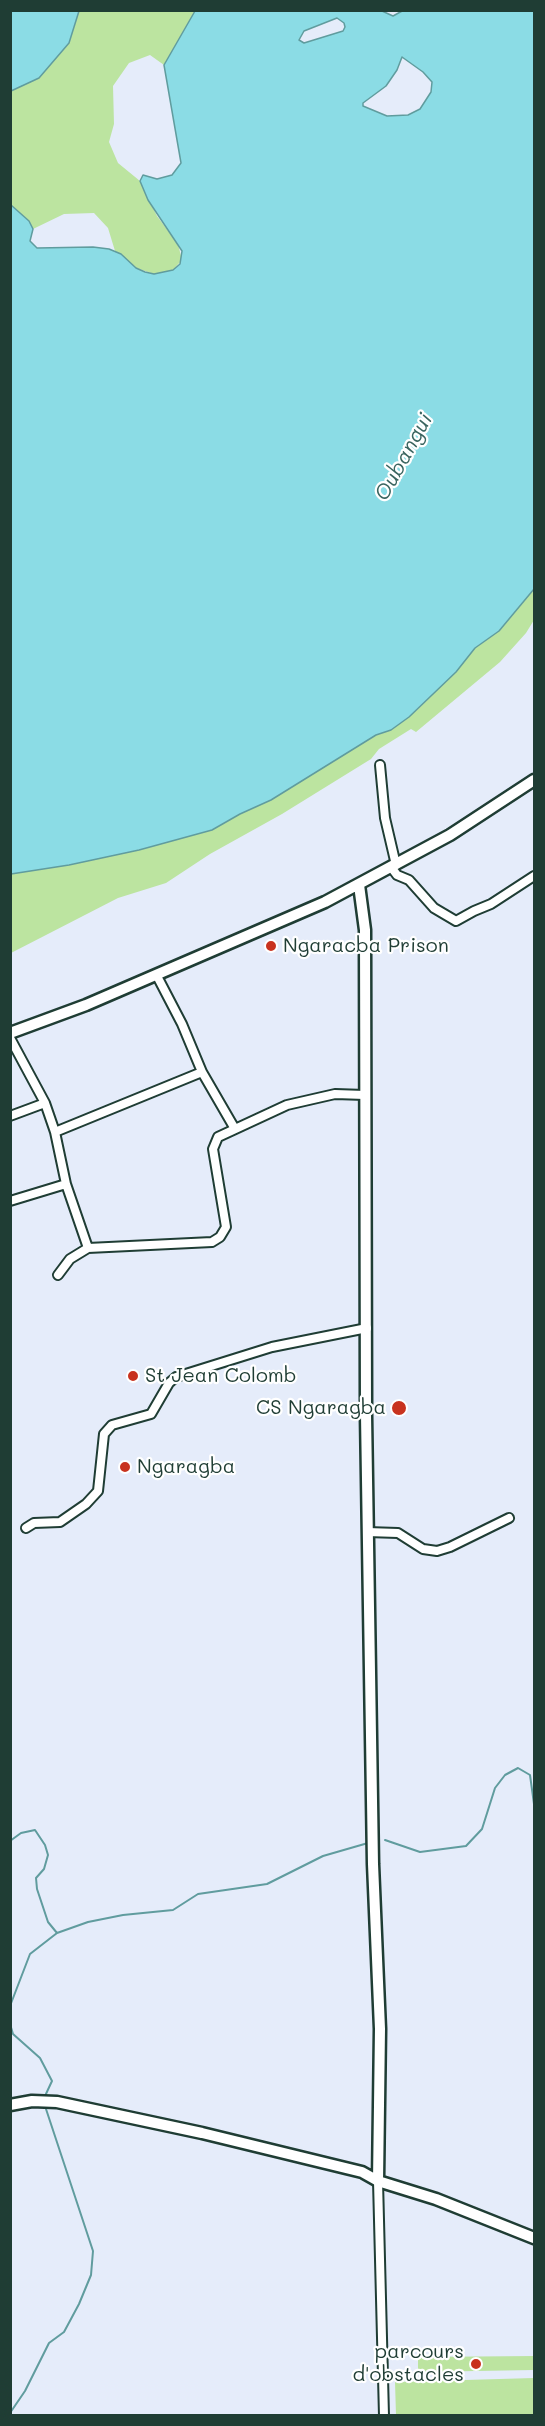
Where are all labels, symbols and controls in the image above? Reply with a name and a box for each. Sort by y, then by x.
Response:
water label: Oubangui [370,409,438,505]
place label: Ngaracba Prison [283,934,449,958]
marker: Ngaracba Prison [264,939,278,953]
place label: St Jean Colomb [145,1364,296,1388]
marker: St Jean Colomb [126,1369,140,1383]
place label: CS Ngaragba [256,1396,386,1420]
marker: CS Ngaragba [390,1399,408,1417]
place label: Ngaragba [137,1455,235,1479]
marker: Ngaragba [118,1460,132,1474]
place label: parcours d'obstacles [352,2340,464,2387]
marker: parcours d'obstacles [469,2357,483,2371]

